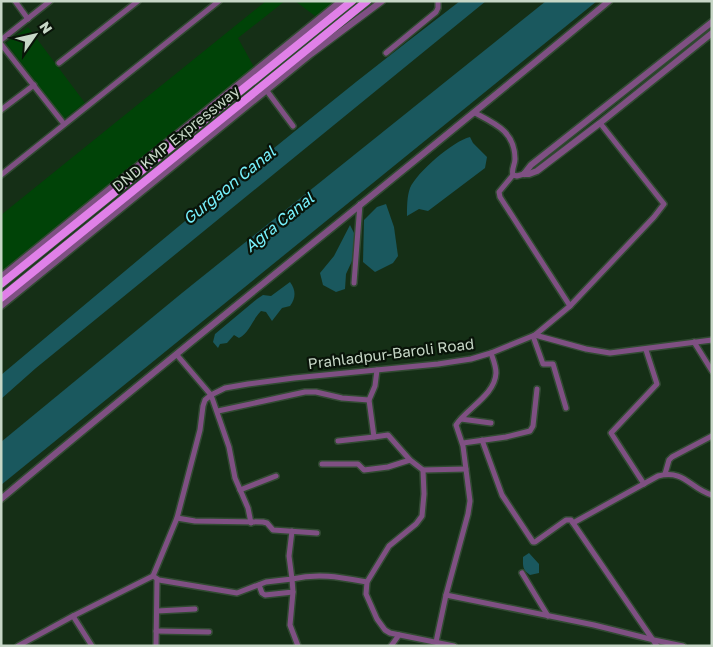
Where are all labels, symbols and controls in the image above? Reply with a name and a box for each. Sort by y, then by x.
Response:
north arrow [10,10,60,60]
text: N [36,18,56,37]
street label: DND KMP Expressway [108,81,243,195]
water label: Gurgaon Canal [179,141,280,228]
water label: Agra Canal [240,187,318,256]
street label: Prahladpur-Baroli Road [307,334,475,372]

